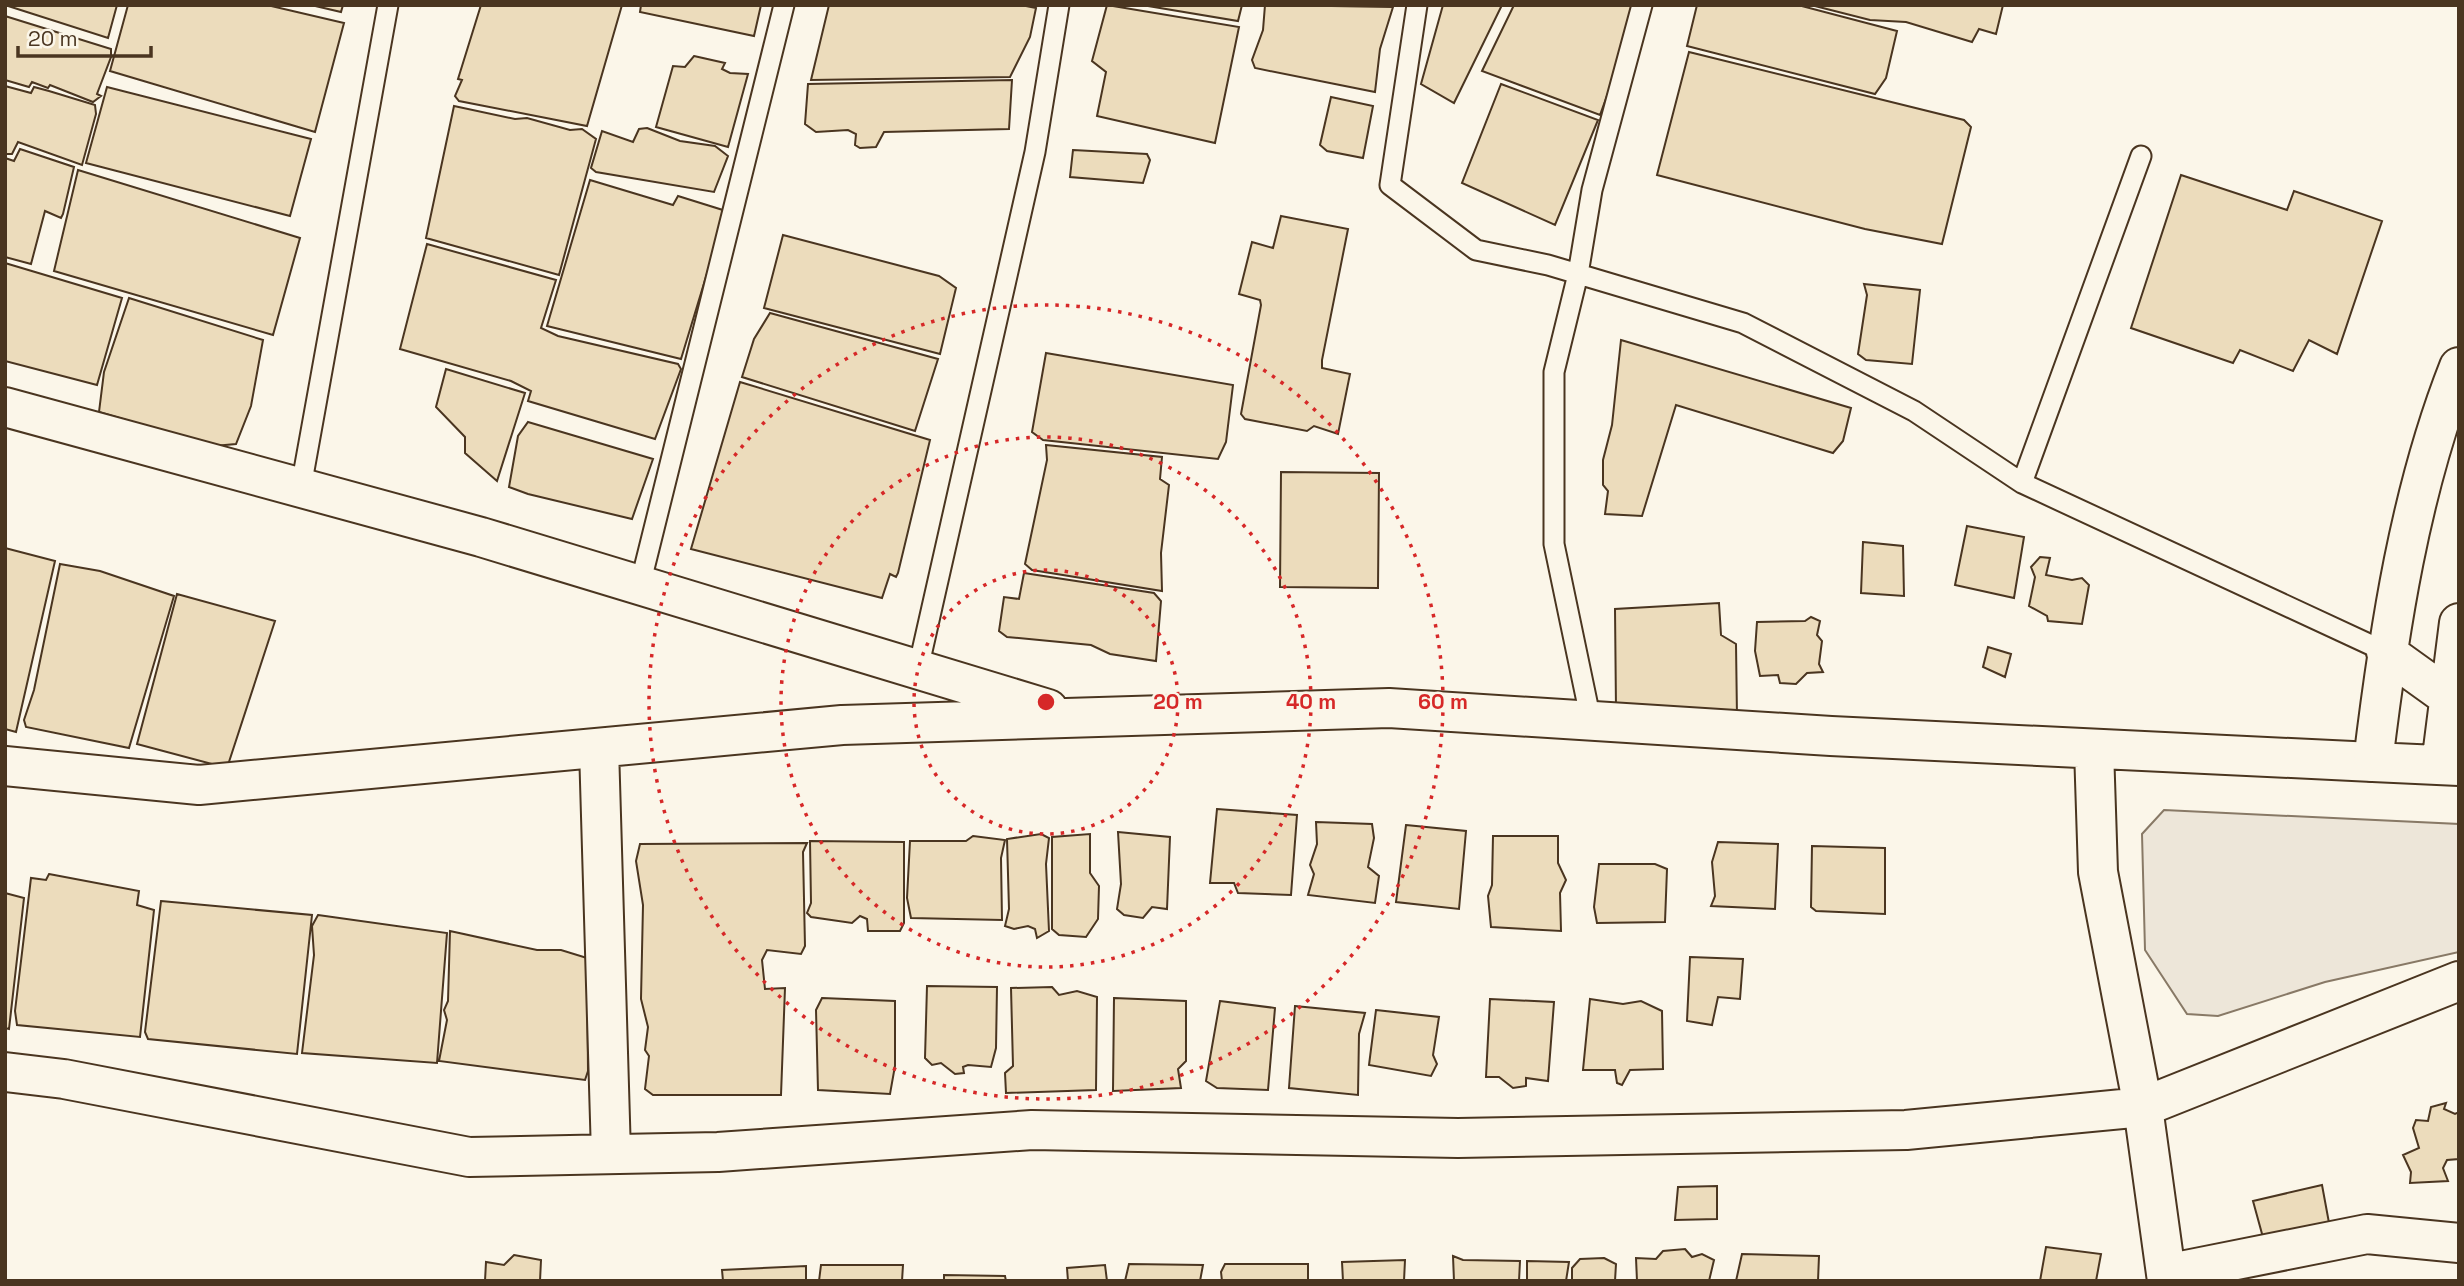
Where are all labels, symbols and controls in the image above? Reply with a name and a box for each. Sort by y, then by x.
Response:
scale bar [18,14,150,58]
text: 20 m [28,25,78,52]
text: 20 m [1153,688,1203,715]
text: 40 m [1286,688,1336,715]
text: 60 m [1418,688,1468,715]
centre of rings [1034,690,1058,714]

